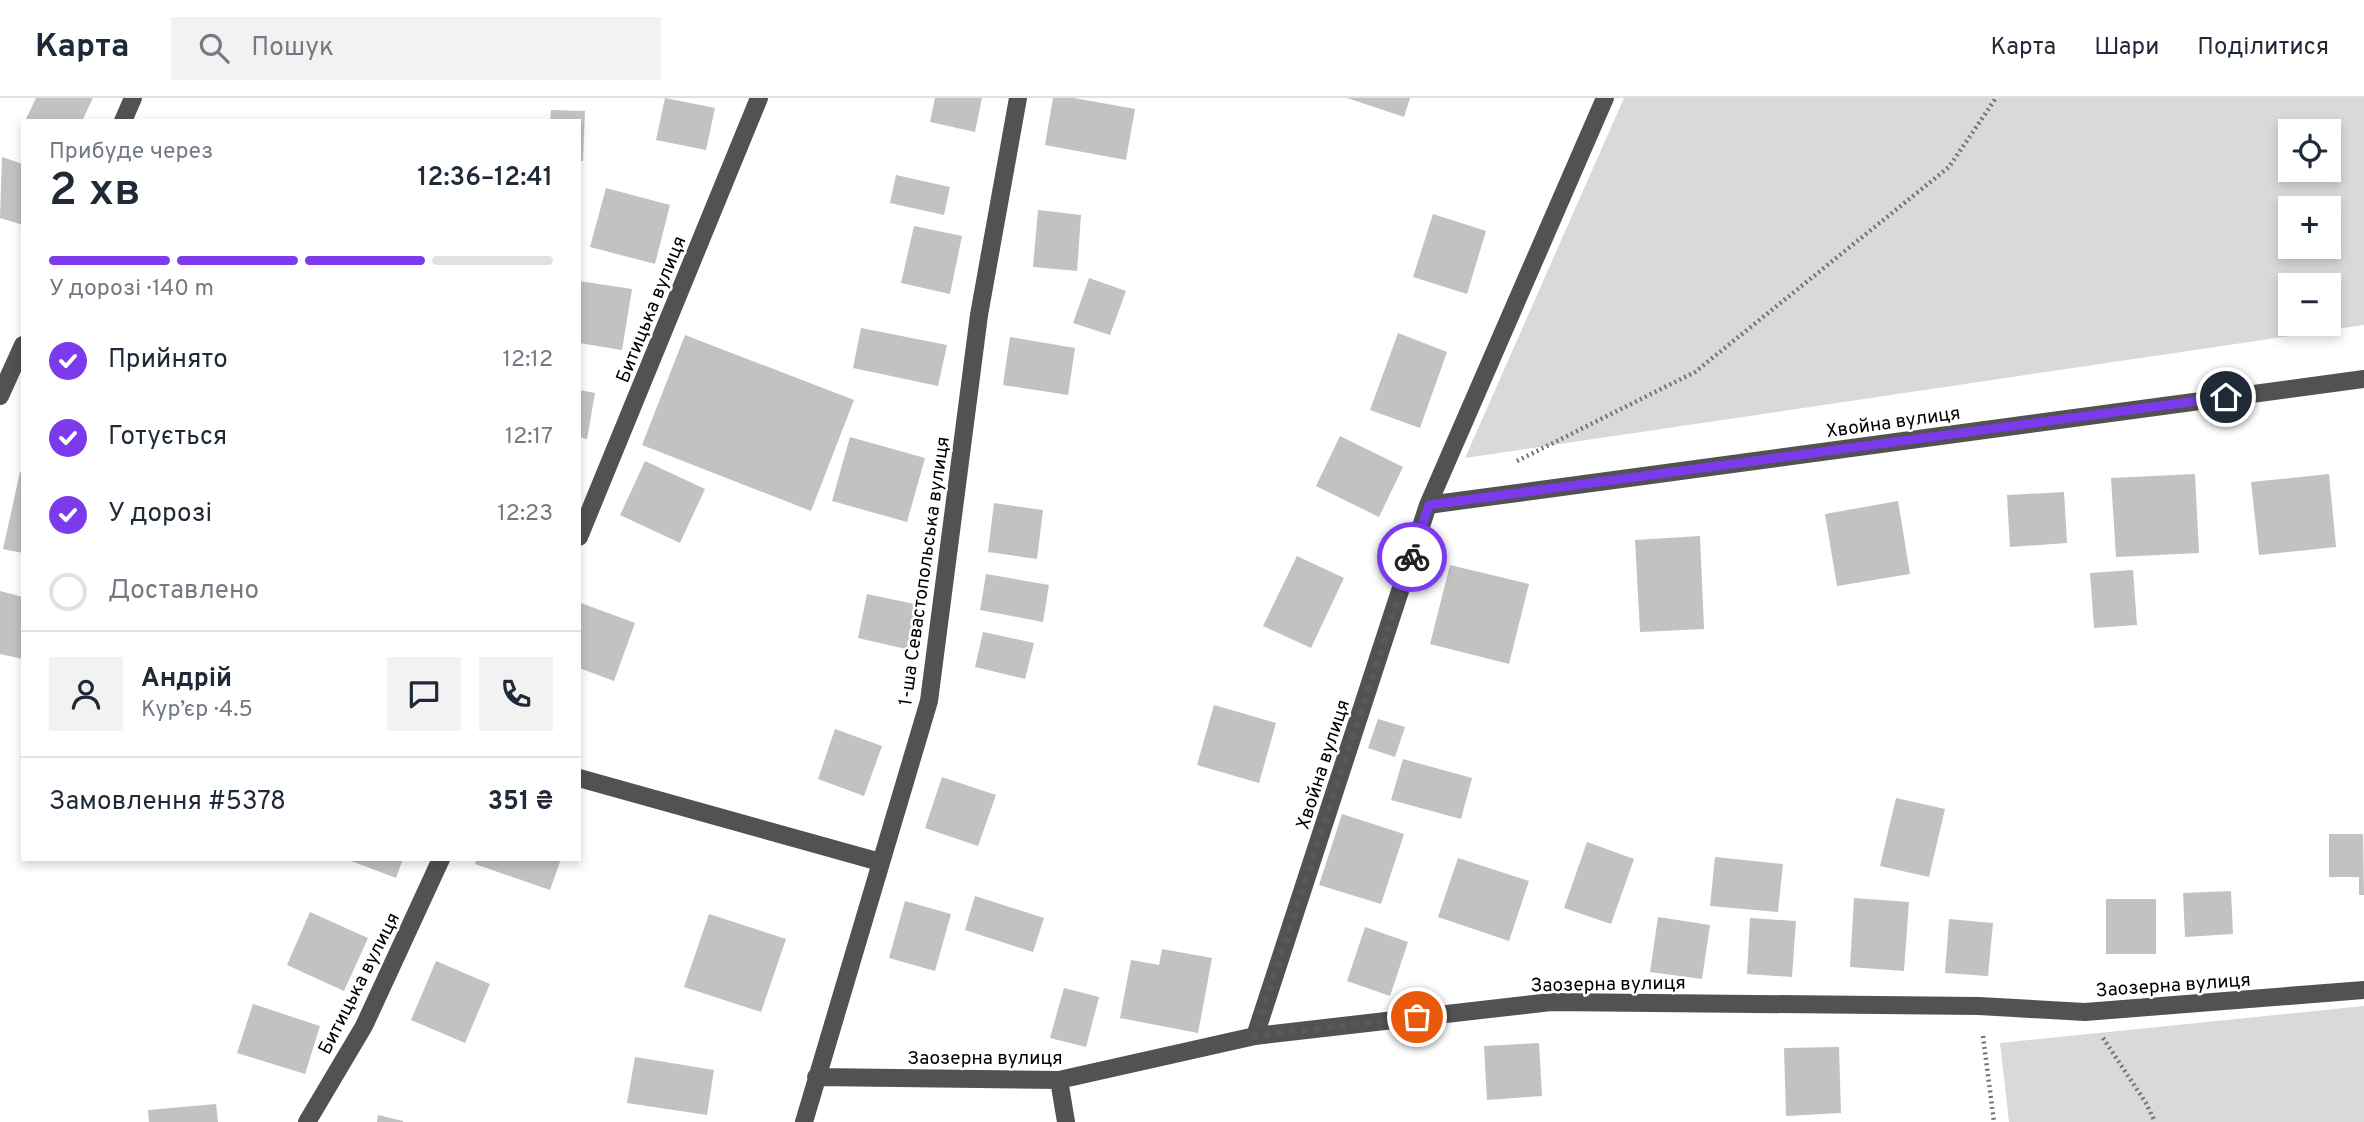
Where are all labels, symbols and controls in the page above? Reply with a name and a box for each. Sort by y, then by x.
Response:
search box [171,17,661,80]
text: Карта [35,27,129,69]
icon: search [195,29,233,67]
text: Пошук [251,32,334,65]
text: Карта [1991,33,2056,63]
text: Шари [2094,33,2159,63]
text: Поділитися [2197,33,2329,63]
map controls [2278,119,2341,336]
button: locate [2278,119,2341,182]
text: Прибуде через [49,138,213,167]
text: 12:36–12:41 [417,162,553,195]
text: 2 хв [49,163,141,222]
button: + [2278,196,2341,259]
street label: Битицька вулиця [611,233,692,387]
button: − [2278,273,2341,336]
text: У дорозі · 140 m [49,275,214,304]
icon: check [49,342,87,380]
text: Прийнято [108,344,228,377]
text: 12:12 [503,346,553,375]
pin [2196,367,2256,427]
icon: home [2207,378,2245,416]
street label: Хвойна вулиця [1825,402,1962,444]
icon: check [49,419,87,457]
text: Готується [108,421,227,454]
text: 12:17 [505,423,553,452]
street label: 1-ша Севастопольська вулиця [894,435,956,708]
icon: check [49,496,87,534]
text: У дорозі [108,498,212,531]
text: 12:23 [497,500,553,529]
courier [1377,522,1447,592]
icon: bike [1393,538,1431,576]
text: Доставлено [108,575,259,608]
button: person [49,657,123,731]
button: chat [387,657,461,731]
button: phone [479,657,553,731]
text: Андрій [141,663,232,696]
text: Кур’єр · 4.5 [141,696,253,725]
street label: Хвойна вулиця [1292,697,1356,833]
text: Замовлення #5378 [49,786,286,819]
text: 351 ₴ [488,786,553,819]
street label: Битицька вулиця [314,909,406,1059]
street label: Заозерна вулиця [2095,969,2252,1003]
street label: Заозерна вулиця [1530,972,1686,998]
pin [1387,987,1447,1047]
icon: bag [1398,998,1436,1036]
street label: Заозерна вулиця [907,1047,1063,1071]

